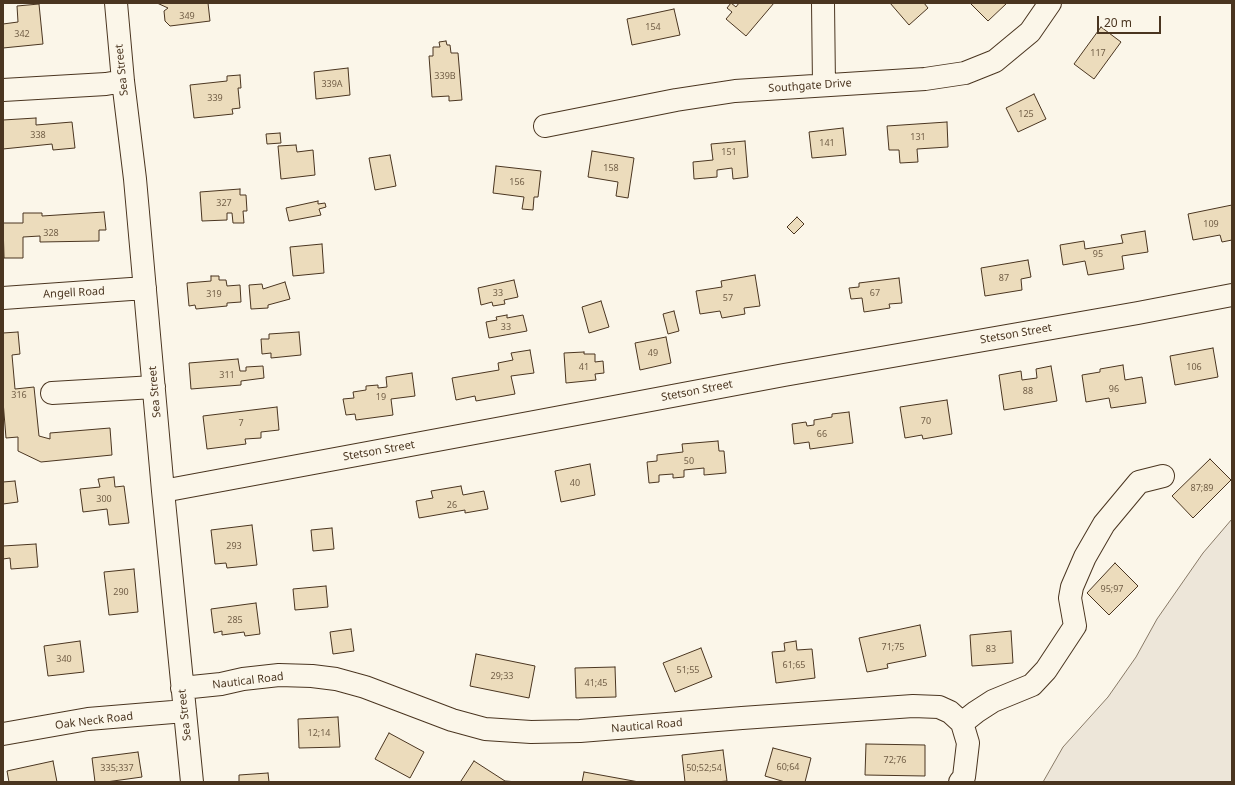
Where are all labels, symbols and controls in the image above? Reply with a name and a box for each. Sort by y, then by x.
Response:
scale bar [1099,8,1163,34]
house number: 349 [179,11,195,21]
text: 20 m [1104,14,1132,31]
house number: 154 [645,22,661,32]
house number: 342 [14,29,30,39]
street label: Sea Street [113,43,131,97]
house number: 117 [1090,48,1106,58]
house number: 339B [434,71,456,81]
street label: Southgate Drive [768,77,852,95]
house number: 339A [321,79,343,89]
house number: 339 [207,93,223,103]
house number: 125 [1018,109,1034,119]
house number: 338 [30,130,46,140]
house number: 131 [910,132,926,142]
house number: 141 [819,138,835,148]
house number: 151 [721,147,737,157]
house number: 158 [603,163,619,173]
house number: 156 [509,177,525,187]
house number: 327 [216,198,232,208]
house number: 109 [1203,219,1219,229]
house number: 328 [43,228,59,238]
house number: 95 [1093,249,1103,259]
house number: 87 [999,273,1009,283]
street label: Angell Road [43,285,105,301]
house number: 33 [493,288,503,298]
house number: 67 [870,288,880,298]
house number: 319 [206,289,222,299]
house number: 57 [723,293,733,303]
street label: Stetson Street [979,321,1053,347]
house number: 33 [501,322,511,332]
house number: 49 [648,348,658,358]
house number: 41 [579,362,589,372]
house number: 106 [1186,362,1202,372]
street label: Sea Street [146,366,164,418]
house number: 311 [219,370,235,380]
street label: Stetson Street [660,378,734,404]
house number: 96 [1109,384,1119,394]
house number: 88 [1023,386,1033,396]
house number: 316 [11,390,27,400]
house number: 19 [376,392,386,402]
house number: 70 [921,416,931,426]
house number: 7 [238,418,244,428]
house number: 66 [817,429,827,439]
street label: Stetson Street [342,438,416,464]
house number: 50 [684,456,694,466]
house number: 40 [570,478,580,488]
house number: 87;89 [1190,483,1214,493]
house number: 300 [96,494,112,504]
house number: 26 [447,500,457,510]
house number: 293 [226,541,242,551]
house number: 95;97 [1100,584,1124,594]
house number: 290 [113,587,129,597]
house number: 285 [227,615,243,625]
house number: 71;75 [881,642,905,652]
house number: 83 [986,644,996,654]
house number: 340 [56,654,72,664]
house number: 61;65 [782,660,806,670]
house number: 51;55 [676,665,700,675]
street label: Nautical Road [212,670,284,692]
house number: 29;33 [490,671,514,681]
house number: 41;45 [584,678,608,688]
street label: Sea Street [176,688,194,742]
street label: Oak Neck Road [54,710,134,732]
street label: Nautical Road [611,716,683,736]
house number: 12;14 [307,728,331,738]
house number: 72;76 [883,755,907,765]
house number: 60;64 [776,762,800,772]
house number: 335;337 [100,763,134,773]
house number: 50;52;54 [686,763,722,773]

